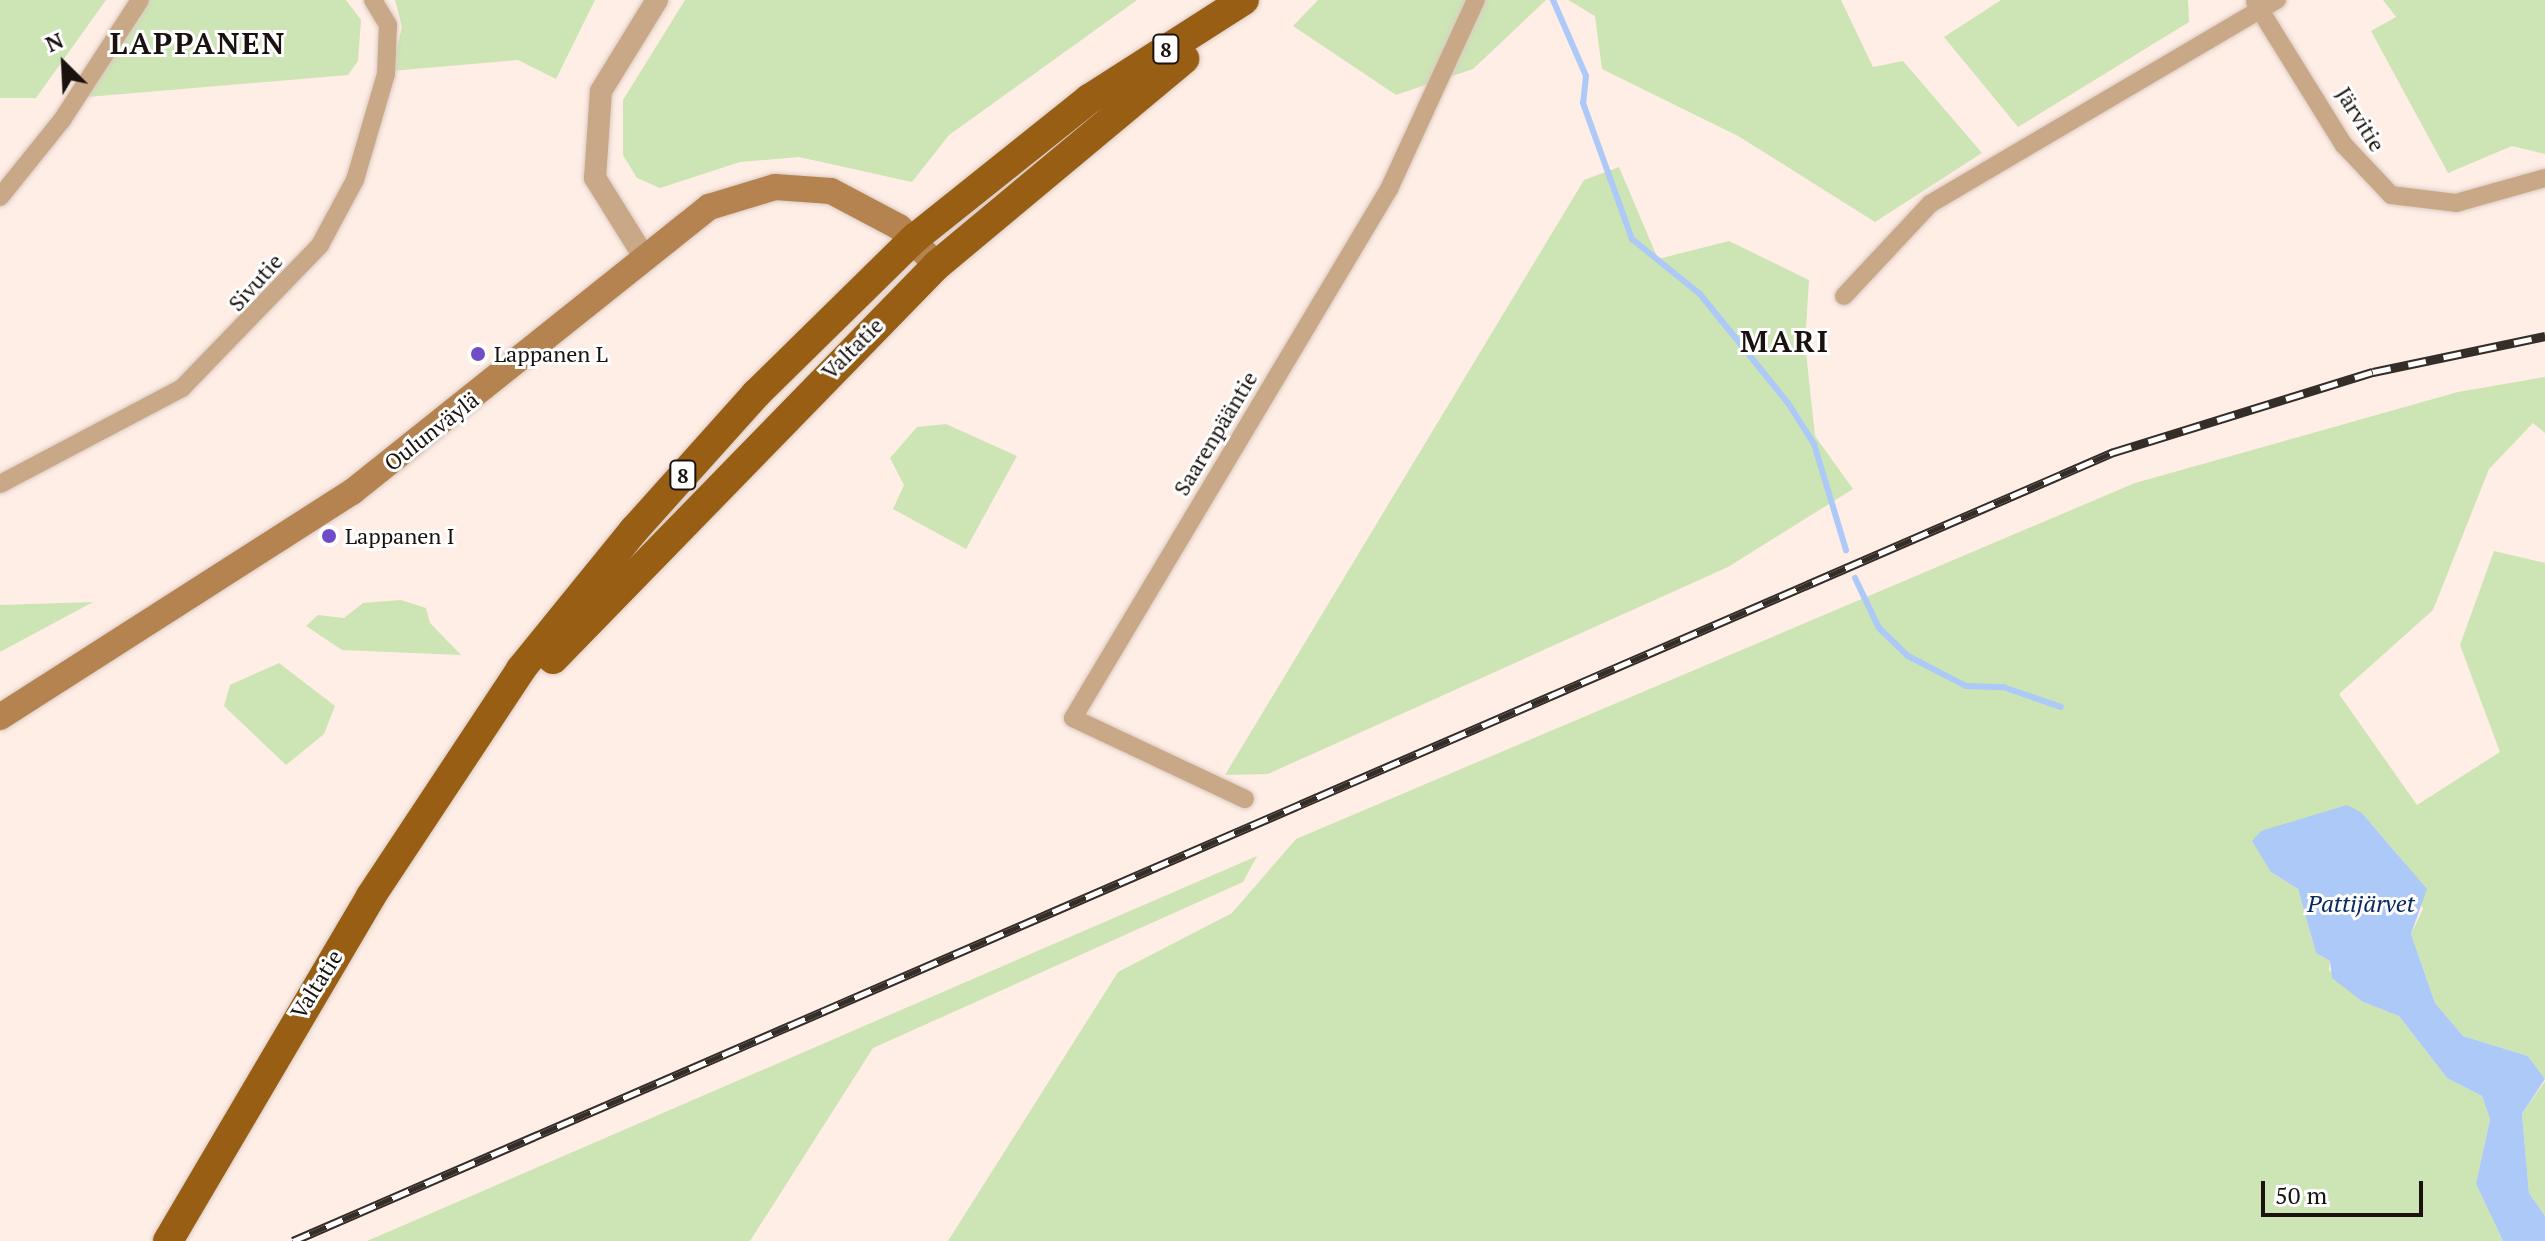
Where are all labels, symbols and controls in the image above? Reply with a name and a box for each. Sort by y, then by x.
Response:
north arrow [24,24,104,104]
text: N [41,25,68,58]
district label: LAPPANEN [110,25,286,61]
road number: 8 [1152,33,1180,65]
street label: Järvitie [2331,82,2391,156]
street label: Sivutie [222,248,288,316]
street label: Valtatie [816,312,888,384]
district label: MARI [1740,323,1830,359]
place label: Lappanen L [494,341,608,367]
marker: Lappanen L [469,345,487,363]
street label: Saarenpääntie [1168,366,1262,500]
street label: Oulunväylä [379,386,483,476]
road number: 8 [669,459,697,491]
place label: Lappanen I [345,523,454,549]
marker: Lappanen I [320,527,338,545]
water label: Pattijärvet [2307,890,2415,918]
street label: Valtatie [285,945,347,1023]
scale bar [2265,1165,2427,1215]
text: 50 m [2275,1179,2327,1211]

